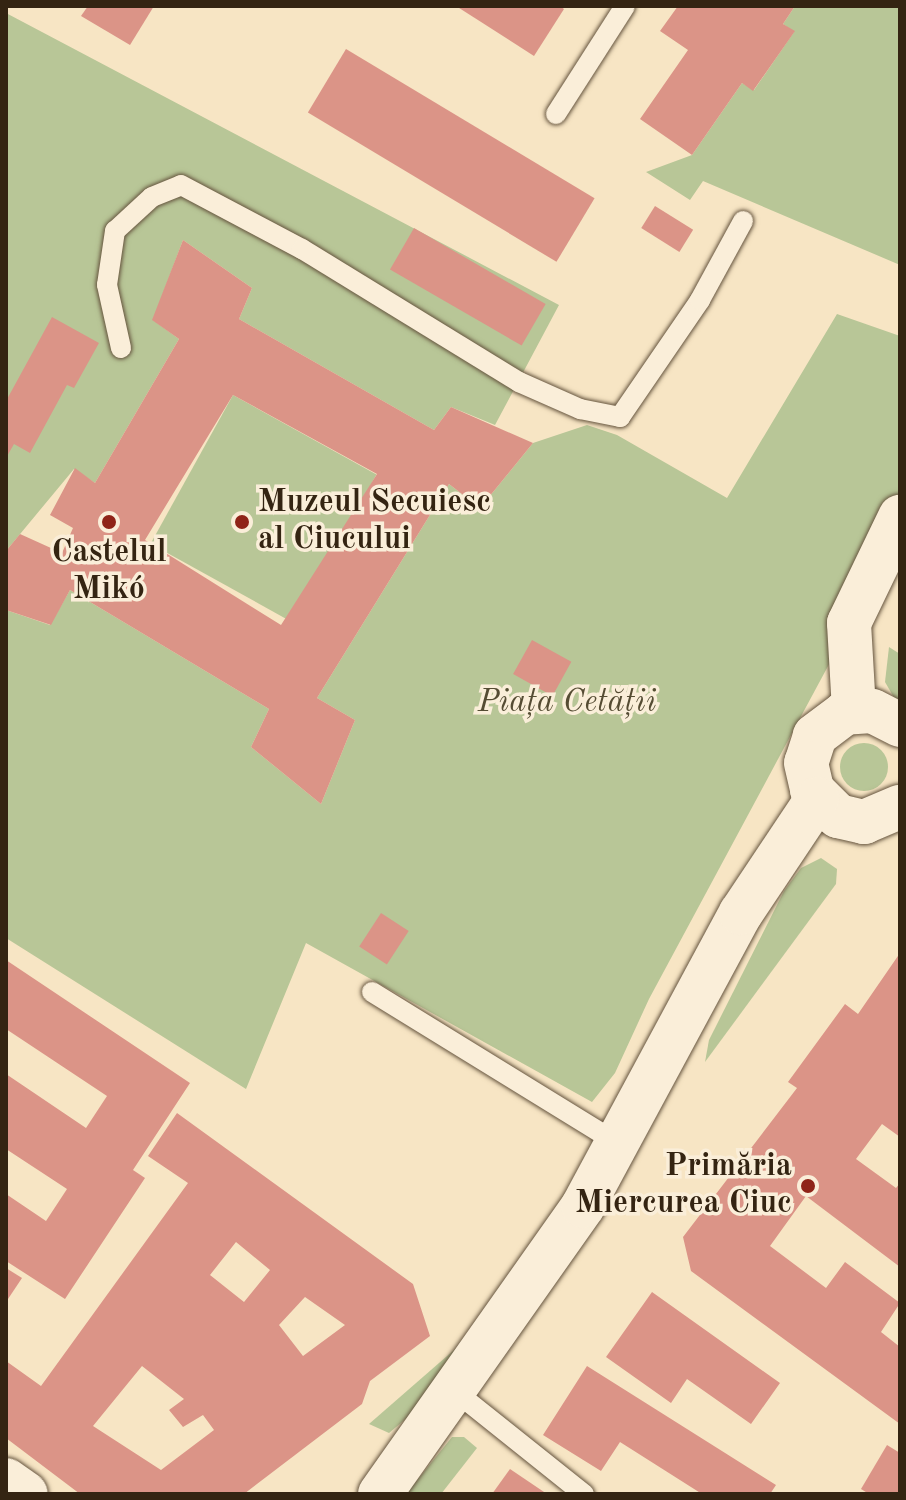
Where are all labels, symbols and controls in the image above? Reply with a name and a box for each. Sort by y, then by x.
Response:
place label: Muzeul Secuiesc al Ciucului [258,485,491,560]
marker: Castelul Mikó [100,513,118,531]
marker: Muzeul Secuiesc al Ciucului [233,513,251,531]
place label: Castelul Mikó [51,535,167,610]
park label: Piața Cetății [478,684,656,722]
place label: Primăria Miercurea Ciuc [575,1149,792,1224]
marker: Primăria Miercurea Ciuc [799,1177,817,1195]

